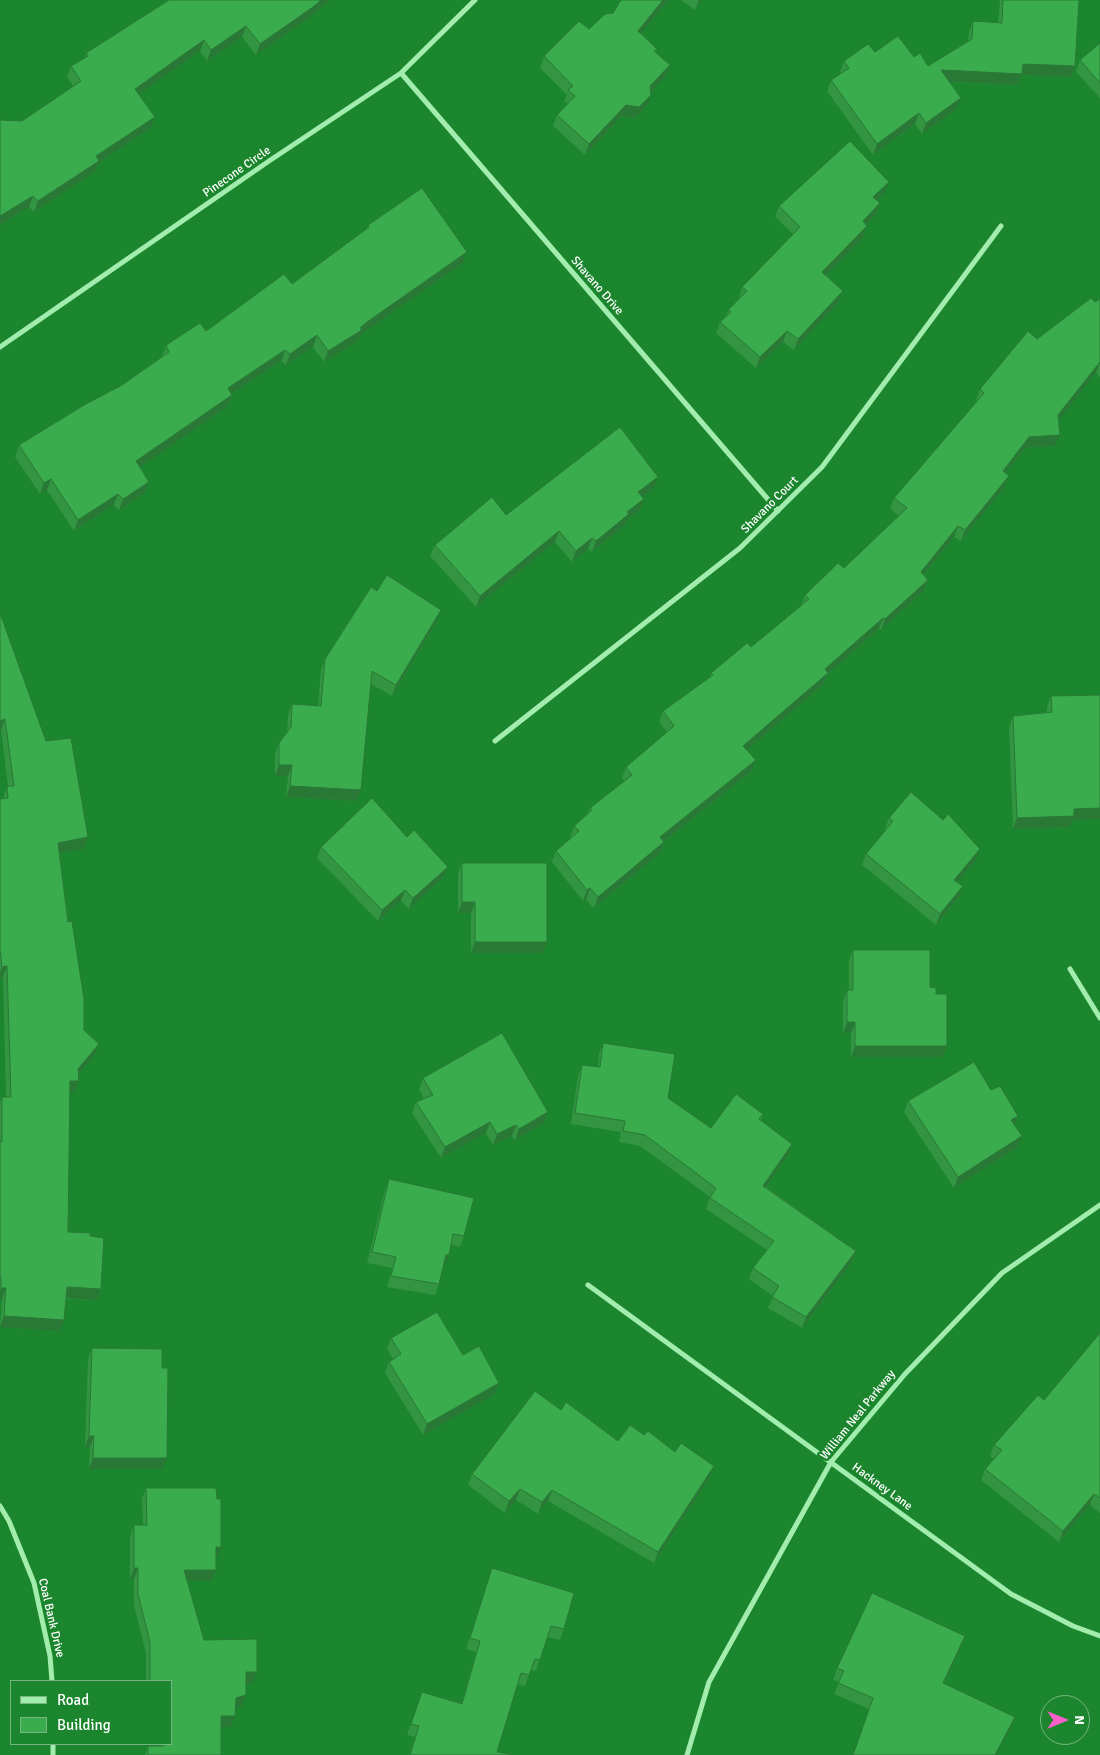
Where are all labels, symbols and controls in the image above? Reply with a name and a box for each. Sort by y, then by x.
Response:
street label: Pinecone Circle [200,143,274,201]
street label: Shavano Drive [568,254,626,318]
street label: Shavano Court [738,473,802,537]
street label: William Neal Parkway [817,1367,899,1463]
street label: Hackney Lane [849,1460,915,1514]
street label: Coal Bank Drive [35,1577,67,1659]
legend [10,1680,172,1745]
text: Road [57,1691,89,1709]
north arrow [1040,1695,1090,1745]
text: N [1071,1715,1088,1725]
text: Building [57,1716,111,1734]

